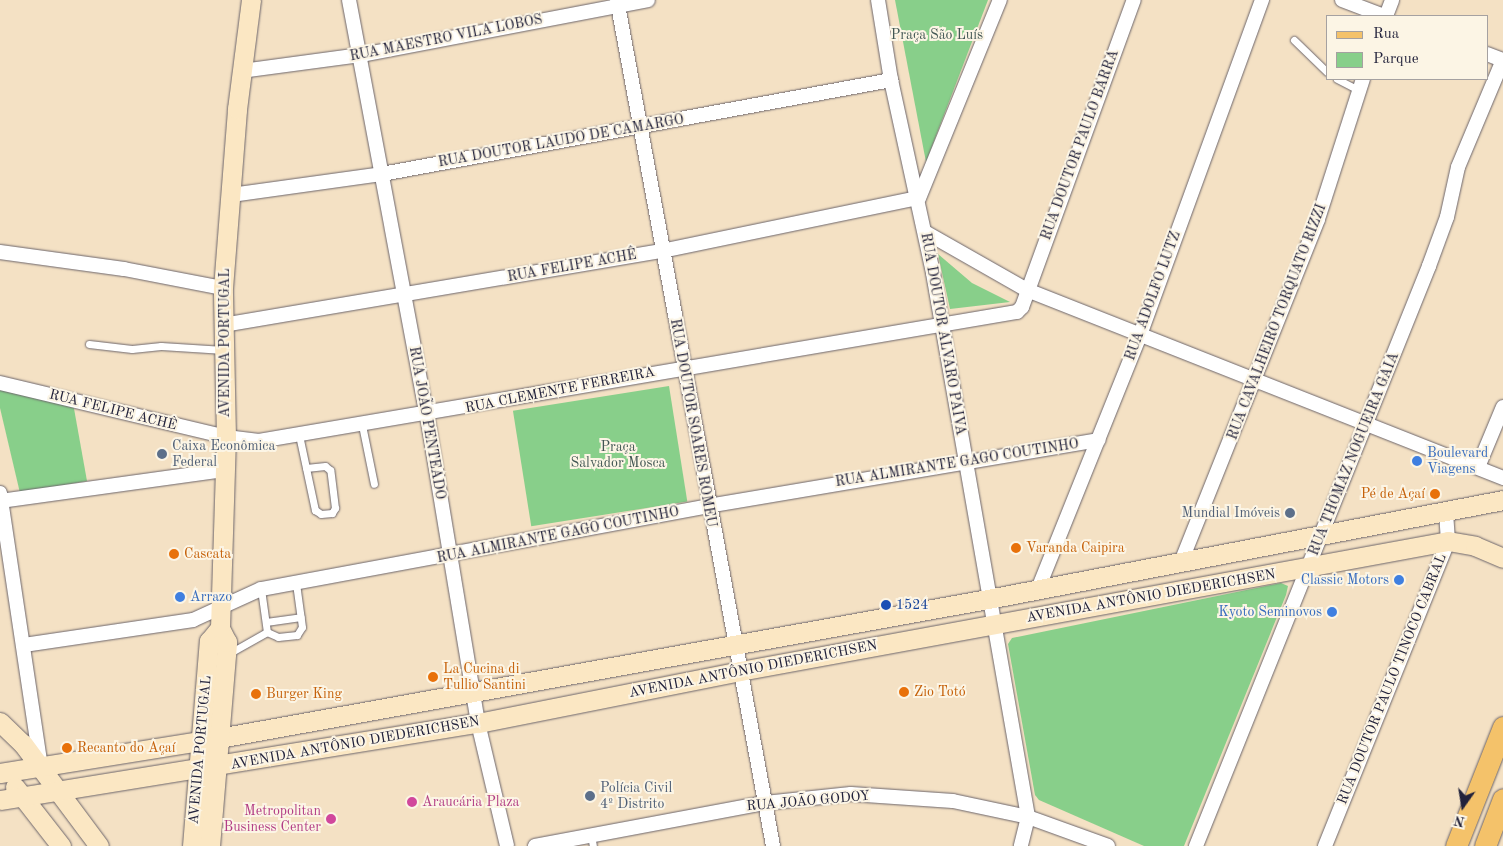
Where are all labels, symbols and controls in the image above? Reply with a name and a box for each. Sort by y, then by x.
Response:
street label: RUA MAESTRO VILA LOBOS [348,11,544,65]
legend [1326,15,1488,80]
park label: Praça São Luís [891,27,983,43]
text: Rua [1373,27,1399,42]
street label: RUA DOUTOR PAULO BARRA [1038,48,1122,242]
text: Parque [1373,52,1419,67]
street label: RUA DOUTOR LAUDO DE CAMARGO [437,111,685,171]
street label: RUA CAVALHEIRO TORQUATO RIZZI [1224,202,1330,442]
street label: RUA ADOLFO LUTZ [1122,229,1184,363]
street label: RUA DOUTOR ALVARO PAIVA [917,231,969,437]
street label: RUA FELIPE ACHÊ [506,246,638,286]
street label: AVENIDA PORTUGAL [217,268,233,418]
street label: RUA DOUTOR SOARES ROMEU [666,317,720,529]
street label: RUA JOÃO PENTEADO [405,345,449,501]
street label: RUA THOMAZ NOGUEIRA GAIA [1305,350,1403,558]
street label: RUA CLEMENTE FERREIRA [464,363,656,417]
street label: RUA FELIPE ACHÊ [47,386,179,434]
street label: RUA ALMIRANTE GAGO COUTINHO [834,435,1080,491]
place label: Caixa Econômica Federal [172,438,275,471]
park label: Praça Salvador Mosca [571,439,665,472]
place label: Boulevard Viagens [1427,445,1488,478]
marker: Caixa Econômica Federal [156,448,168,460]
marker: Boulevard Viagens [1411,455,1423,467]
place label: Pé de Açaí [1361,486,1425,502]
marker: Pé de Açaí [1429,488,1441,500]
street label: RUA ALMIRANTE GAGO COUTINHO [435,503,681,567]
place label: Mundial Imóveis [1181,505,1280,521]
marker: Mundial Imóveis [1284,507,1296,519]
place label: Varanda Caipira [1026,540,1125,556]
marker: Varanda Caipira [1010,542,1022,554]
place label: Cascata [184,546,231,562]
marker: Cascata [168,548,180,560]
street label: RUA DOUTOR PAULO TINOCO CABRAL [1334,551,1450,807]
street label: AVENIDA ANTÔNIO DIEDERICHSEN [1025,566,1277,626]
place label: Classic Motors [1301,572,1389,588]
marker: Classic Motors [1393,574,1405,586]
place label: Arrazo [190,589,232,605]
marker: Arrazo [174,591,186,603]
place label: 1524 [896,597,928,613]
marker: 1524 [880,599,892,611]
place label: Kyoto Seminovos [1218,604,1322,620]
marker: Kyoto Seminovos [1326,606,1338,618]
street label: AVENIDA ANTÔNIO DIEDERICHSEN [627,637,879,701]
place label: La Cucina di Tullio Santini [443,661,526,694]
marker: La Cucina di Tullio Santini [427,671,439,683]
street label: AVENIDA PORTUGAL [185,675,215,825]
place label: Zio Totó [914,684,966,700]
place label: Burger King [266,686,342,702]
marker: Zio Totó [898,686,910,698]
marker: Burger King [250,688,262,700]
street label: AVENIDA ANTÔNIO DIEDERICHSEN [229,713,481,773]
place label: Recanto do Açaí [77,740,175,756]
marker: Recanto do Açaí [61,742,73,754]
place label: Polícia Civil 4º Distrito [600,780,672,812]
north arrow [1438,781,1488,831]
street label: RUA JOÃO GODOY [746,787,870,815]
marker: Polícia Civil 4º Distrito [584,790,596,802]
place label: Araucária Plaza [422,794,519,810]
marker: Araucária Plaza [406,796,418,808]
place label: Metropolitan Business Center [223,803,321,836]
marker: Metropolitan Business Center [325,813,337,825]
text: N [1453,813,1466,829]

